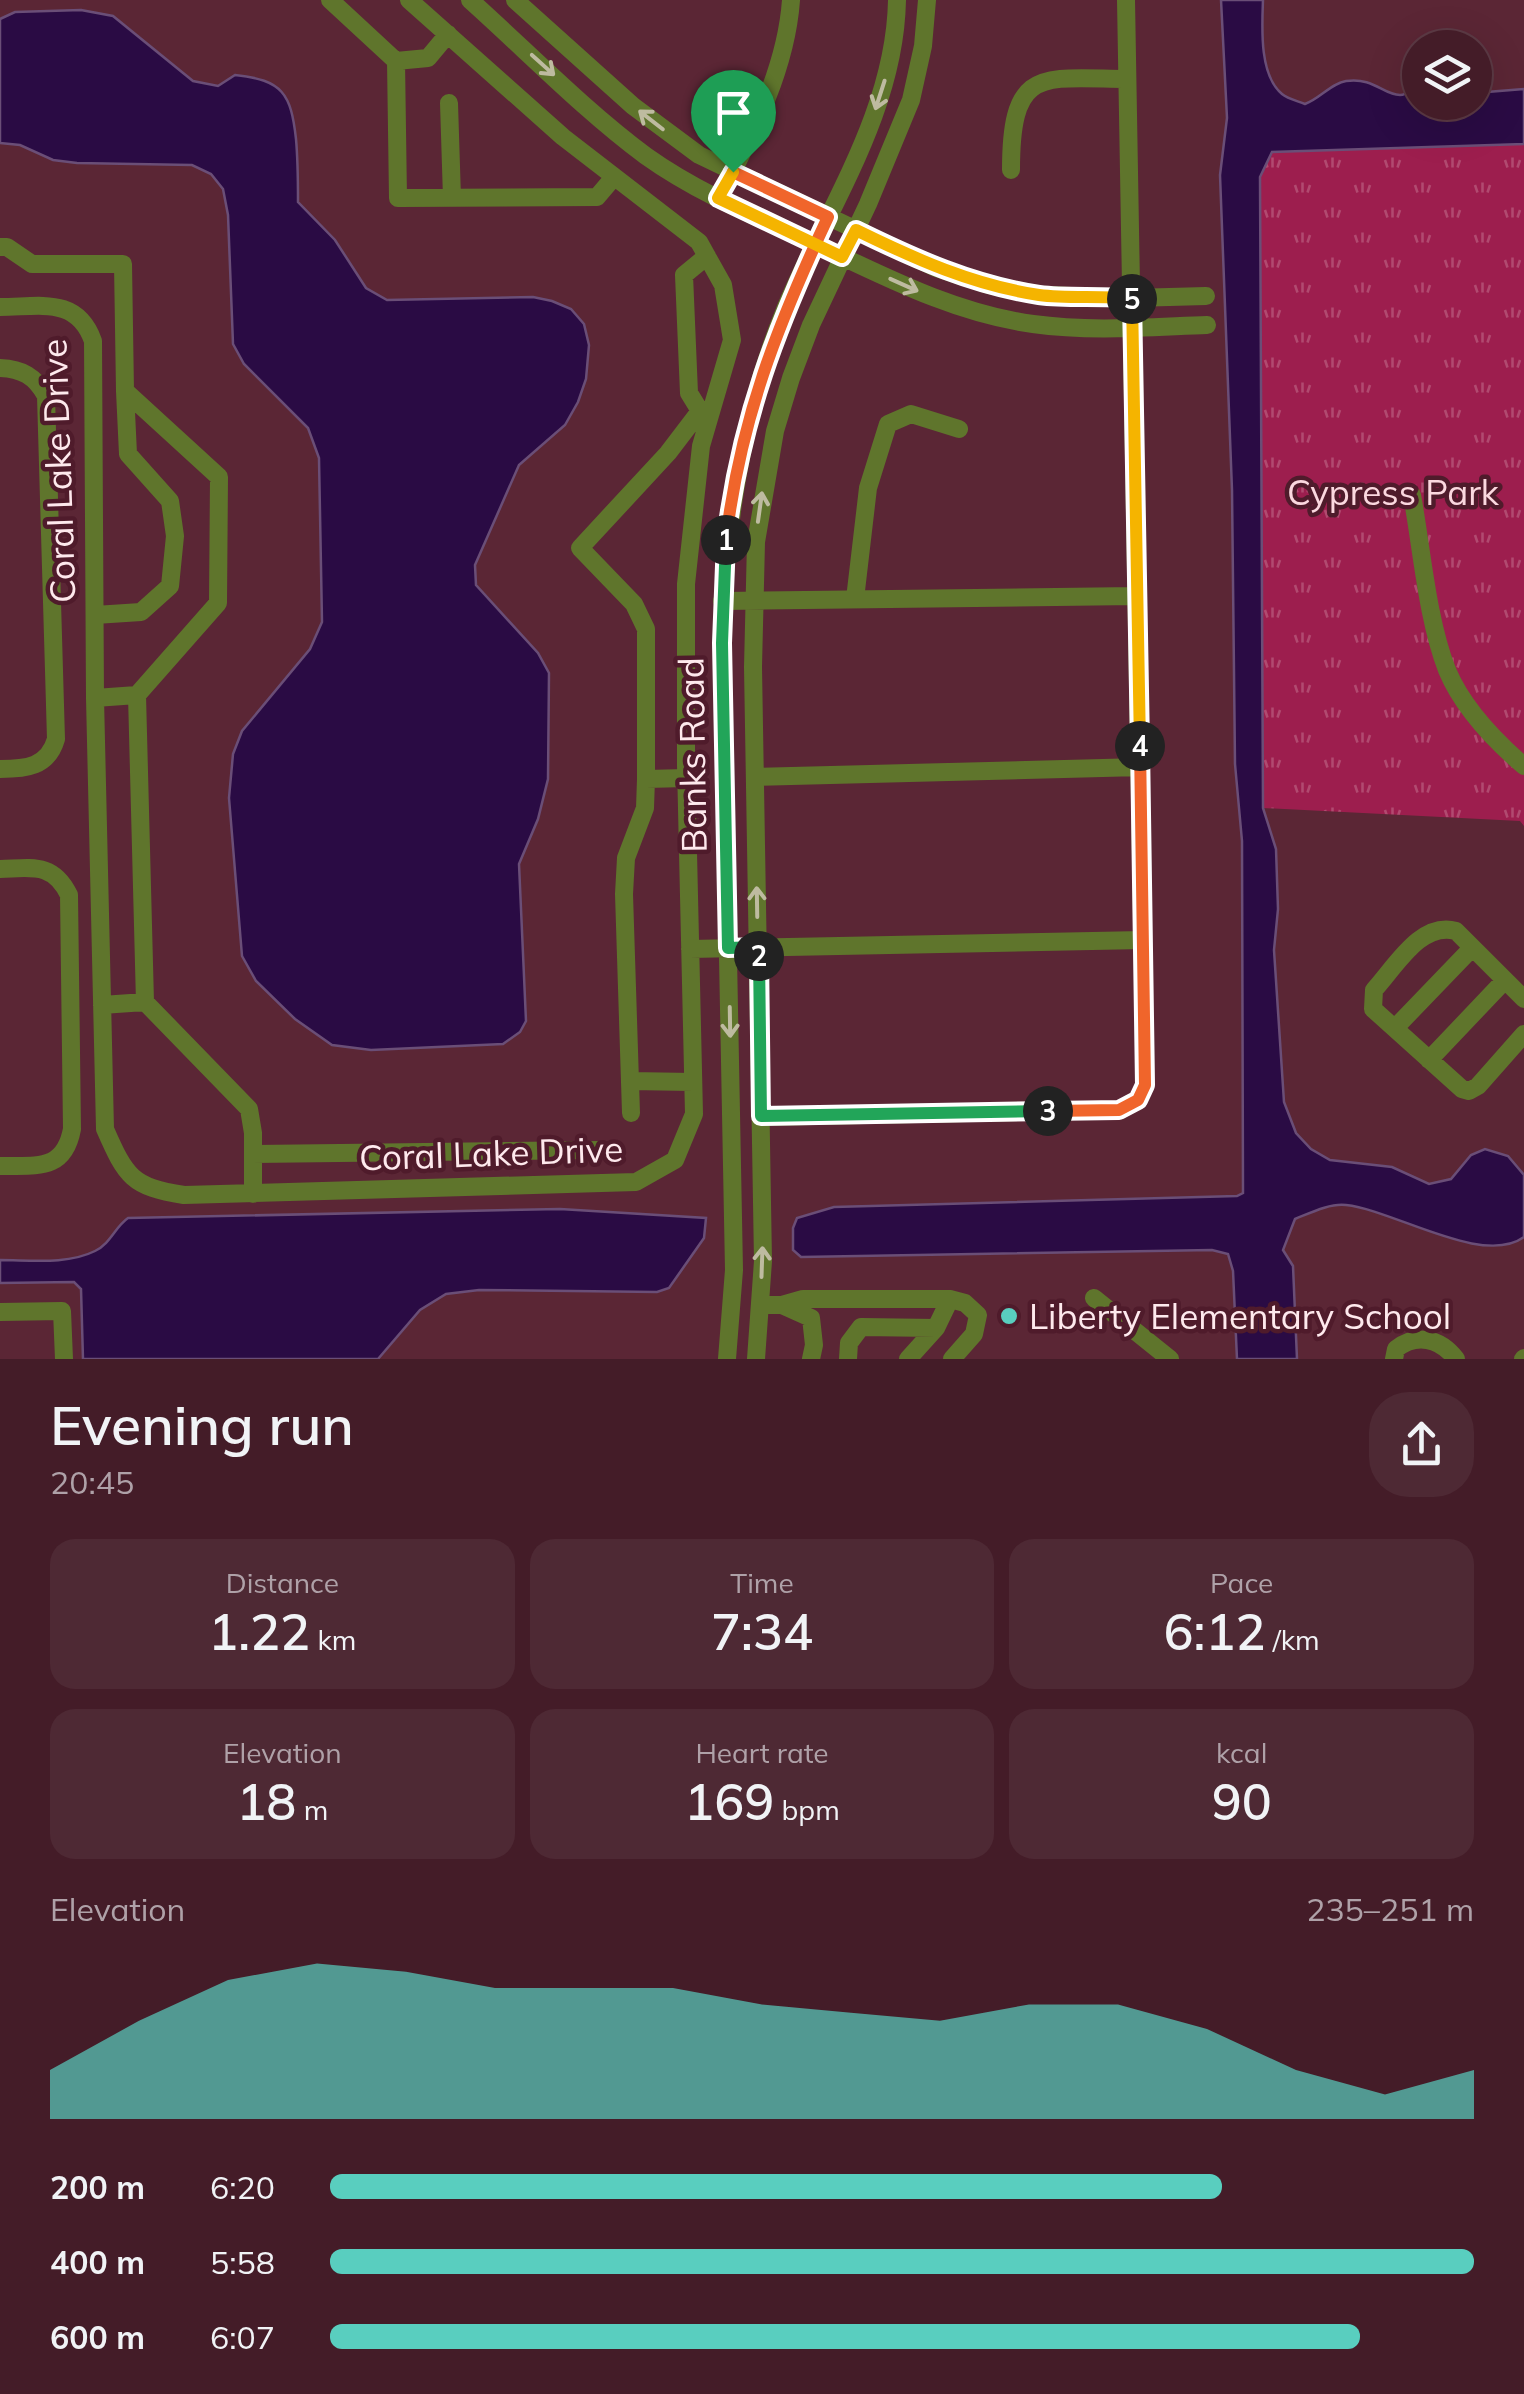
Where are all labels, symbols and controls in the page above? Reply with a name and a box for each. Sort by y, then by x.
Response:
map controls [1402,30,1492,120]
button: layers [1402,30,1492,120]
one-way arrow [530,54,555,77]
pin [691,70,776,173]
one-way arrow [870,79,888,111]
icon: arrive [706,85,761,140]
one-way arrow [638,110,665,131]
pin: 5 [1107,274,1157,324]
one-way arrow [888,277,918,296]
text: 5 [1124,281,1140,316]
street label: Coral Lake Drive [31,338,85,604]
park label: Cypress Park [1287,470,1500,514]
one-way arrow [752,492,770,524]
pin: 1 [701,515,751,565]
text: 1 [718,522,734,557]
street label: Banks Road [668,657,716,853]
pin: 4 [1115,721,1165,771]
text: 4 [1132,728,1148,763]
one-way arrow [748,886,767,918]
pin: 2 [734,931,784,981]
text: 2 [751,938,767,973]
one-way arrow [720,1004,740,1037]
pin: 3 [1023,1086,1073,1136]
text: 3 [1040,1093,1056,1128]
street label: Coral Lake Drive [358,1126,624,1180]
one-way arrow [753,1246,772,1278]
place label: Liberty Elementary School [1029,1294,1451,1338]
marker: Liberty Elementary School [998,1305,1020,1327]
text: Evening run [50,1390,354,1459]
button: share [1369,1392,1474,1497]
text: 20:45 [50,1462,134,1502]
text: Distance [226,1565,339,1600]
text: Time [730,1565,794,1600]
text: Pace [1210,1565,1273,1600]
text: 1.22 [208,1600,310,1663]
text: 7:34 [711,1600,813,1663]
text: 6:12 [1164,1600,1265,1663]
text: km [310,1622,356,1657]
text: /km [1265,1622,1320,1657]
text: Elevation [223,1735,342,1770]
text: Heart rate [695,1735,829,1770]
text: kcal [1216,1735,1267,1770]
text: 18 [236,1770,296,1833]
text: 169 [684,1770,774,1833]
text: 90 [1212,1770,1272,1833]
text: m [296,1792,328,1827]
text: bpm [774,1792,840,1827]
text: Elevation [50,1889,185,1929]
text: 235–251 m [1306,1889,1474,1929]
text: 200 m [50,2167,145,2207]
text: 6:20 [210,2167,275,2207]
text: 400 m [50,2242,145,2282]
text: 5:58 [210,2242,275,2282]
text: 600 m [50,2317,145,2357]
text: 6:07 [210,2317,275,2357]

